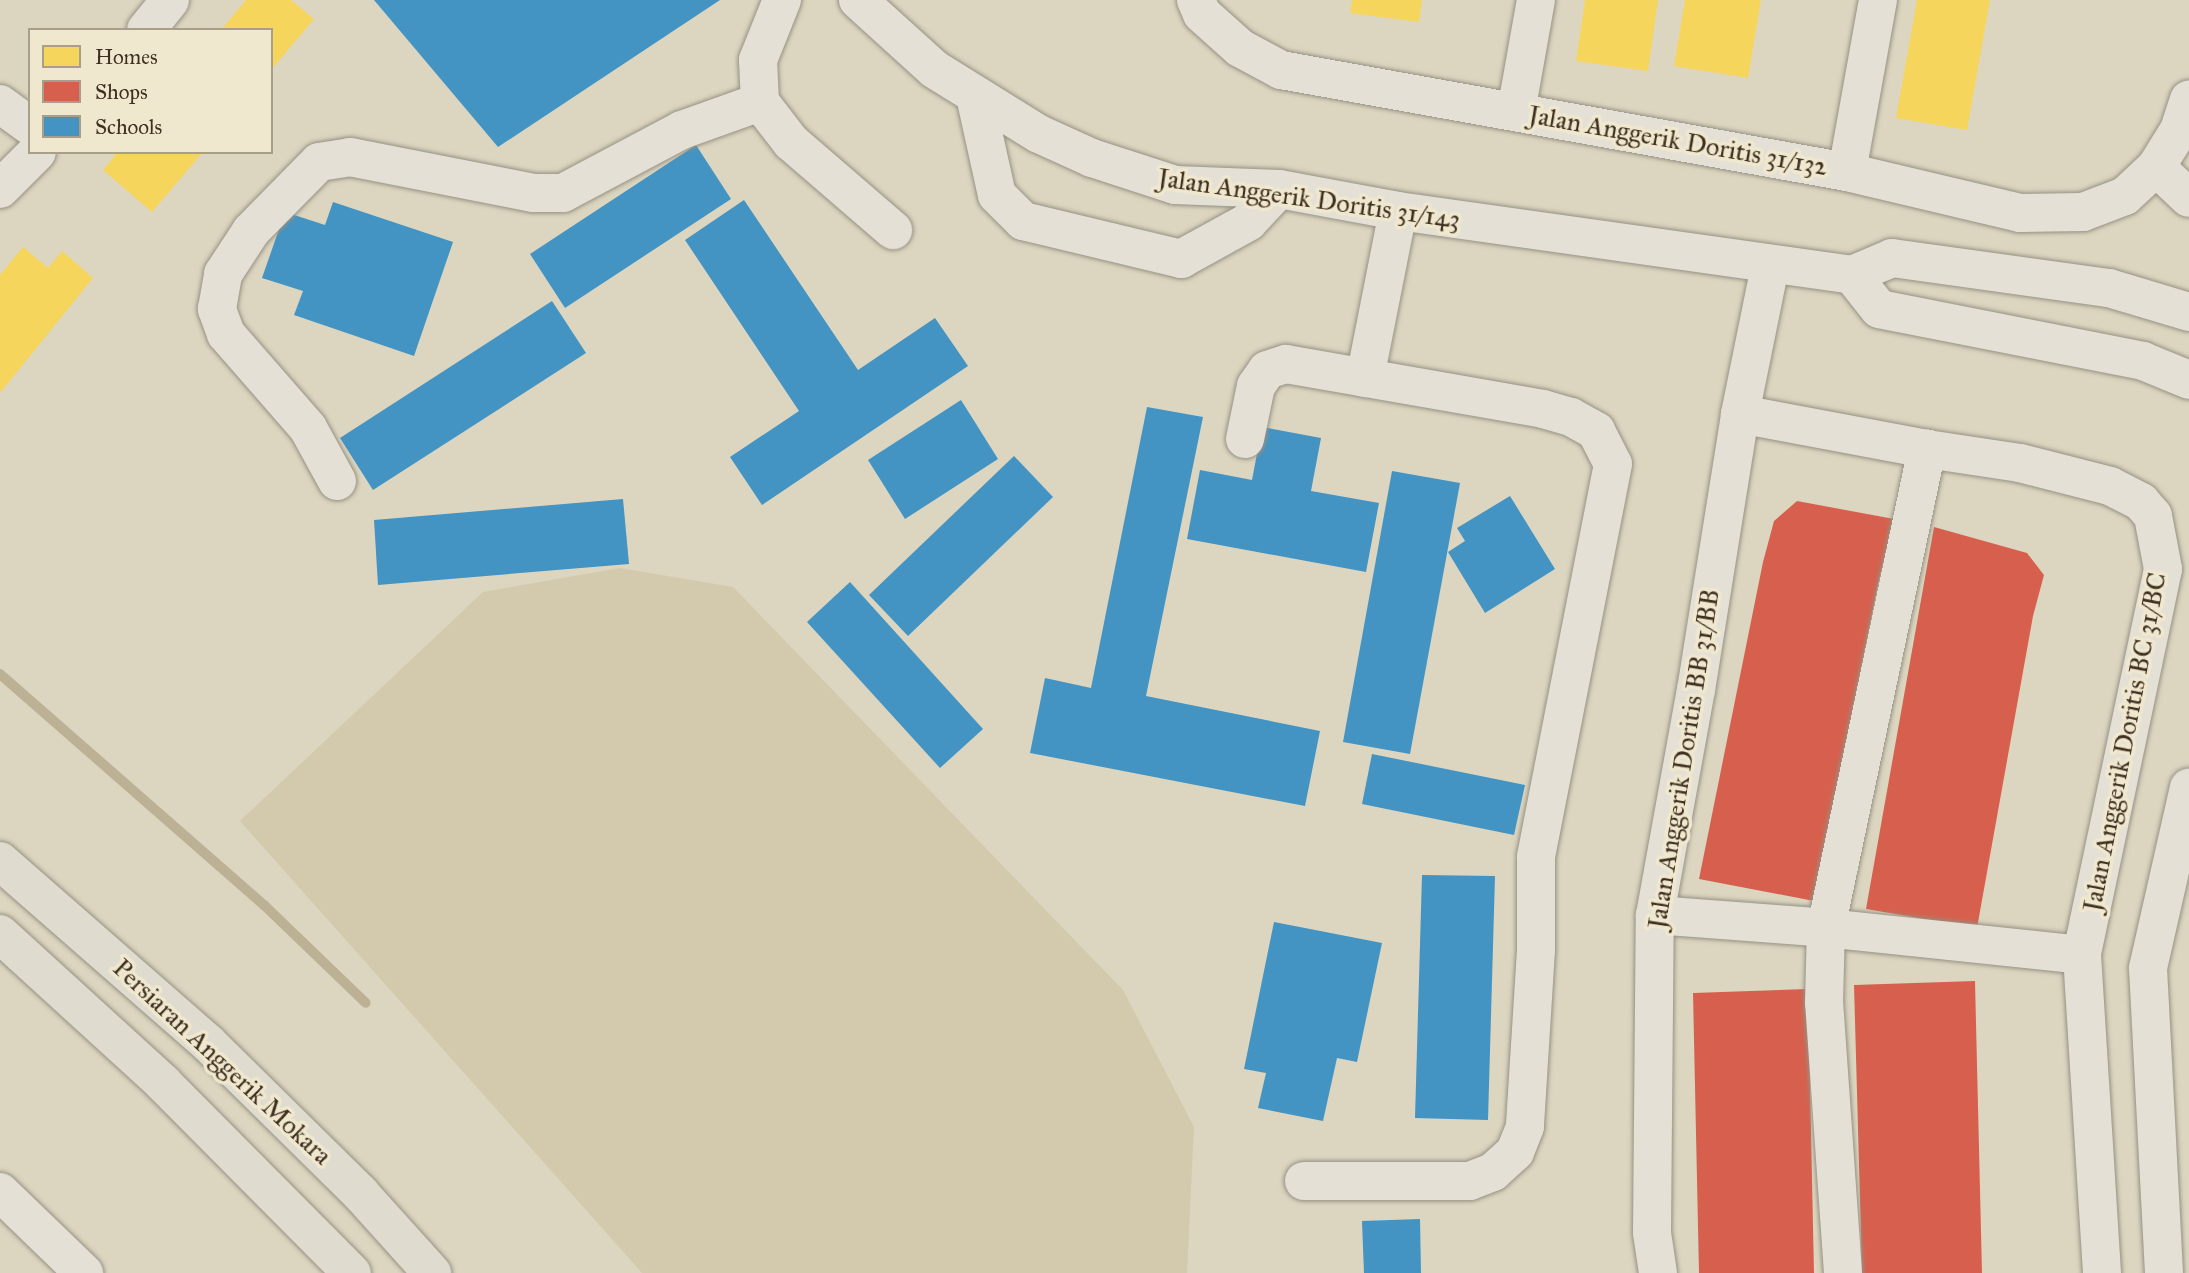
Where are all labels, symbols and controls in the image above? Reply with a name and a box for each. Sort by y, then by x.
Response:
legend [28,28,273,154]
text: Homes [95,44,158,70]
text: Shops [95,79,148,105]
street label: Jalan Anggerik Doritis 31/132 [1526,99,1830,183]
text: Schools [95,114,162,140]
street label: Jalan Anggerik Doritis 31/143 [1156,162,1462,236]
street label: Jalan Anggerik Doritis BC 31/BC [2077,570,2173,914]
street label: Jalan Anggerik Doritis BB 31/BB [1642,587,1726,931]
street label: Persiaran Anggerik Mokara [106,953,338,1171]

